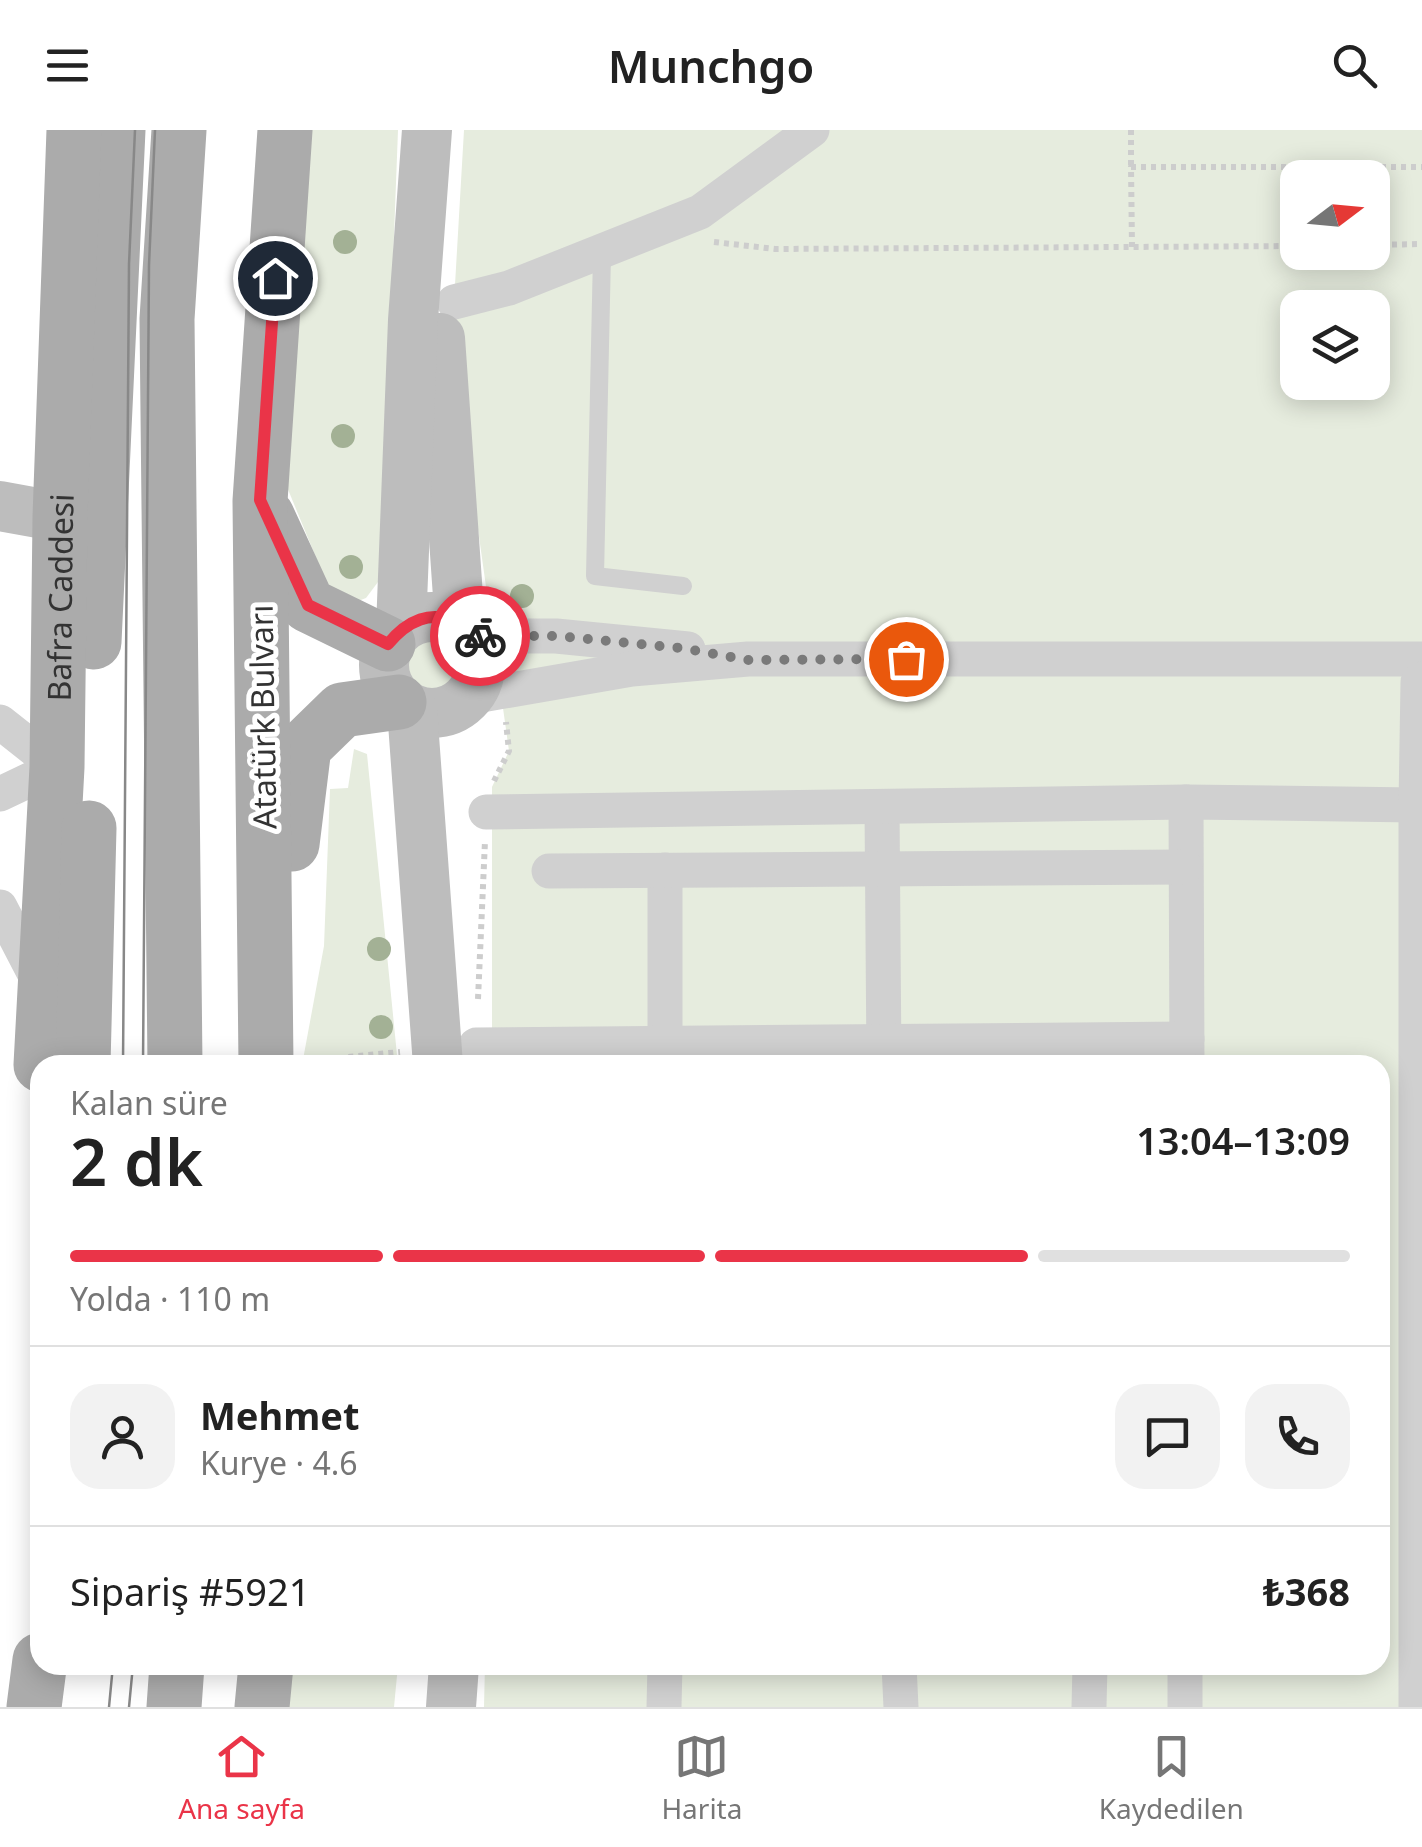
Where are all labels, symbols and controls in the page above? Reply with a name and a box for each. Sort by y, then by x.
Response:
text: Munchgo [608,35,814,96]
icon: menu [40,38,95,93]
icon: search [1327,38,1382,93]
north arrow [1280,160,1390,270]
map controls [1280,160,1390,400]
pin [233,236,318,321]
icon: home [248,251,303,306]
button: layers [1280,290,1390,400]
street label: Bafra Caddesi [36,493,82,702]
courier [430,586,530,686]
street label: Atatürk Bulvarı [239,604,285,830]
icon: bike [453,609,508,664]
pin [864,617,949,702]
icon: bag [879,632,934,687]
text: Kalan süre [70,1081,228,1124]
text: 13:04–13:09 [1136,1114,1350,1166]
text: 2 dk [70,1117,203,1205]
text: Yolda · 110 m [70,1277,270,1320]
button: person [70,1384,175,1489]
button: chat [1115,1384,1220,1489]
button: phone [1245,1384,1350,1489]
text: Mehmet [200,1389,359,1441]
text: Kurye · 4.6 [200,1441,358,1484]
text: Sipariş #5921 [70,1565,310,1617]
text: ₺368 [1263,1565,1350,1617]
tab: Ana sayfa [178,1729,305,1827]
tab: Harita [661,1729,742,1827]
tab: Kaydedilen [1099,1729,1244,1827]

